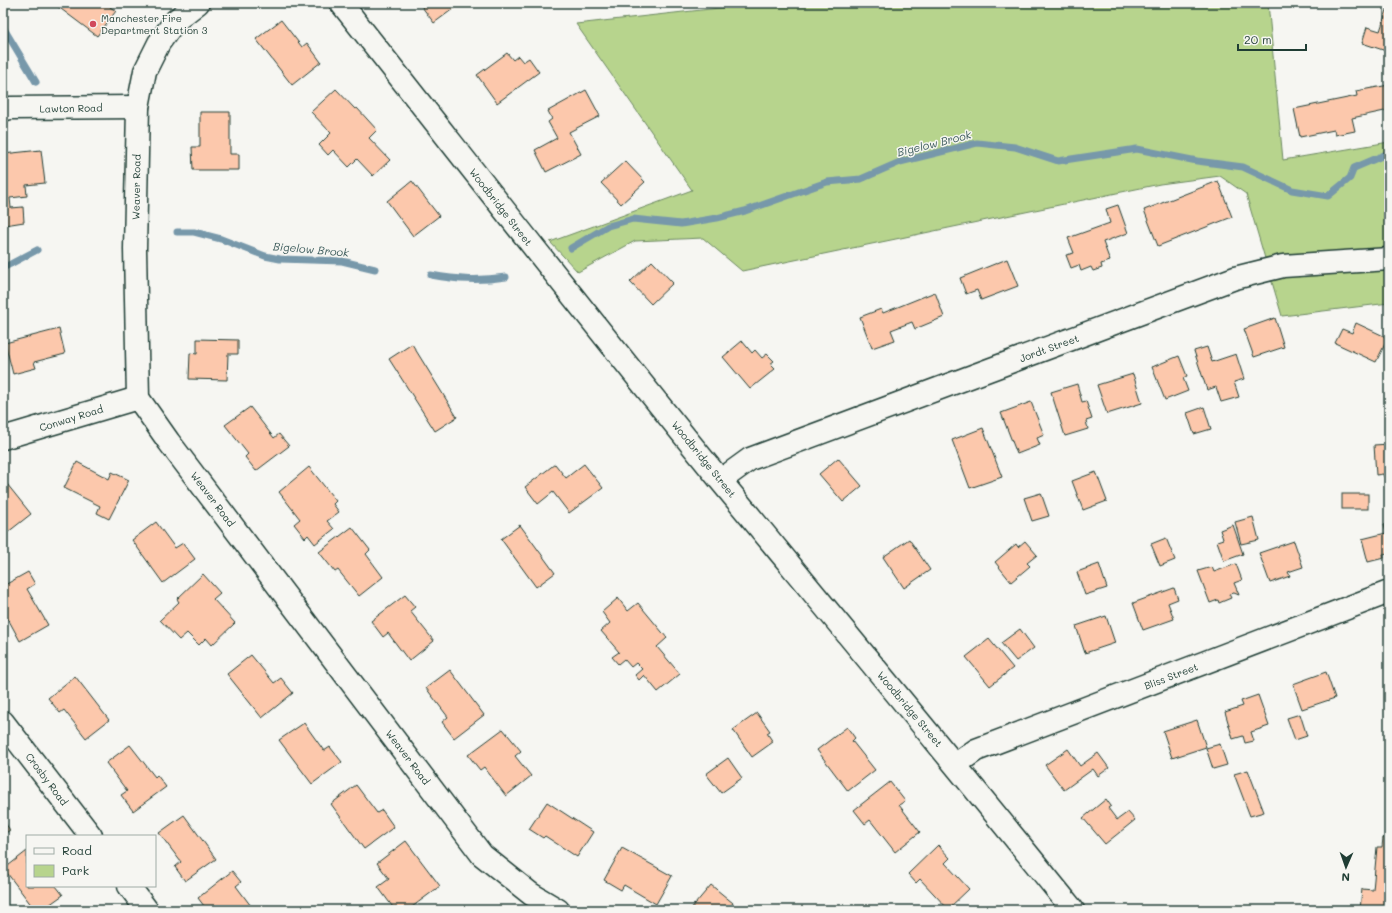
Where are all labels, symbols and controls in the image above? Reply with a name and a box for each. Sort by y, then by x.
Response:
place label: Manchester Fire Department Station 3 [101,11,208,37]
marker: Manchester Fire Department Station 3 [88,19,98,29]
scale bar [1238,26,1306,52]
text: 20 m [1244,31,1272,47]
street label: Lawton Road [39,100,103,116]
water label: Bigelow Brook [895,126,973,159]
street label: Weaver Road [128,154,144,220]
street label: Woodbridge Street [466,165,536,249]
water label: Bigelow Brook [273,238,350,260]
street label: Jordt Street [1017,331,1081,365]
street label: Conway Road [37,402,105,434]
street label: Woodbridge Street [669,418,739,500]
street label: Weaver Road [188,469,238,529]
street label: Bliss Street [1142,659,1200,693]
street label: Woodbridge Street [874,668,946,750]
street label: Weaver Road [383,727,433,787]
street label: Crosby Road [23,750,71,808]
legend [26,835,156,887]
text: Road [62,842,92,858]
north arrow [1326,847,1366,887]
text: Park [62,862,89,878]
text: N [1341,870,1350,885]

